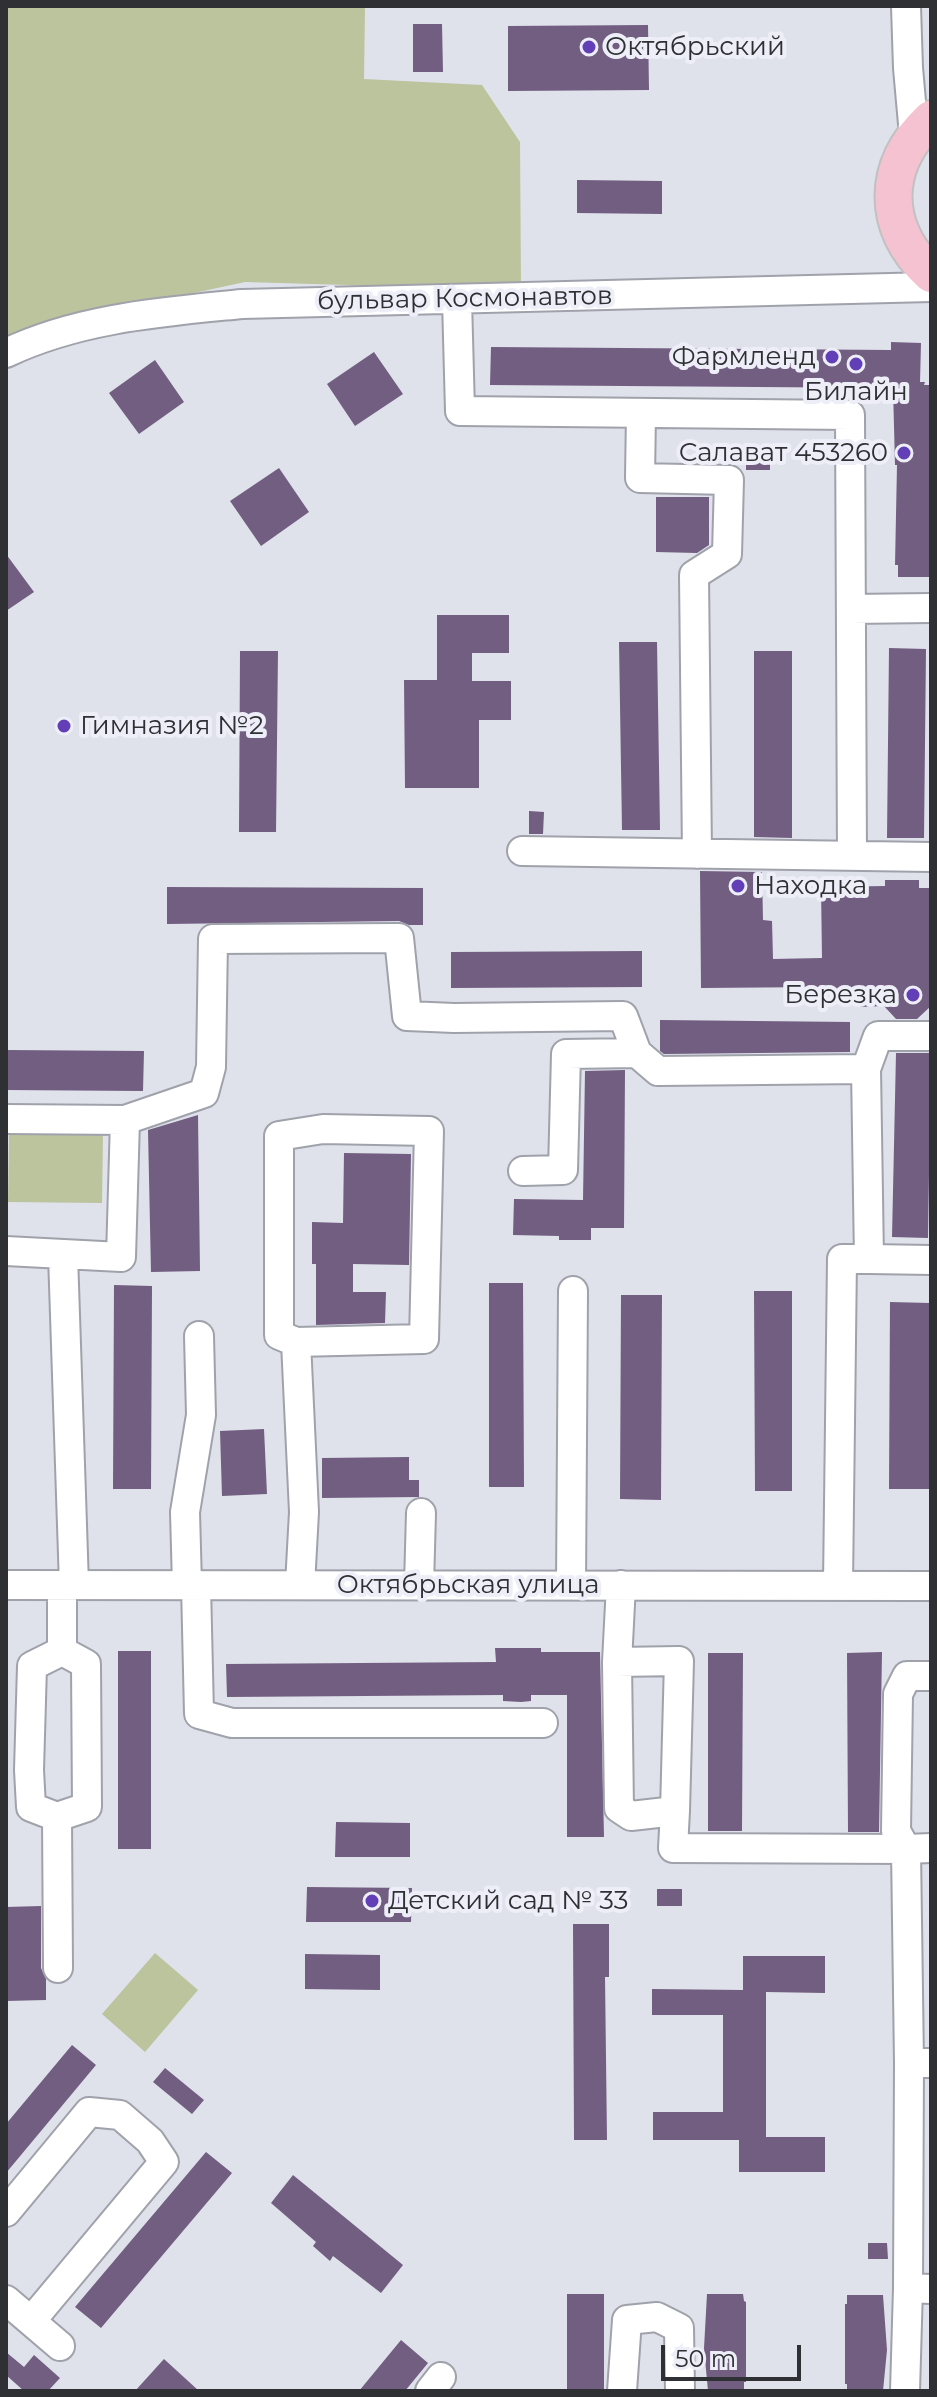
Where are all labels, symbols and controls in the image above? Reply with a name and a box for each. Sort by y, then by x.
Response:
place label: Октябрьский [605,31,785,63]
marker: Октябрьский [580,38,598,56]
street label: бульвар Космонавтов [317,281,613,317]
place label: Фармленд [672,341,816,373]
marker: Фармленд [823,348,841,366]
marker: Билайн [847,355,865,373]
place label: Билайн [804,376,908,408]
place label: Салават 453260 [679,437,888,469]
marker: Салават 453260 [895,444,913,462]
place label: Гимназия №2 [80,710,264,742]
marker: Гимназия №2 [55,717,73,735]
place label: Находка [754,870,867,902]
marker: Находка [729,877,747,895]
place label: Березка [784,979,897,1011]
marker: Березка [904,986,922,1004]
street label: Октябрьская улица [337,1569,599,1601]
place label: Детский сад № 33 [388,1885,628,1917]
marker: Детский сад № 33 [363,1892,381,1910]
scale bar [665,2329,805,2379]
text: 50 m [675,2344,736,2373]

